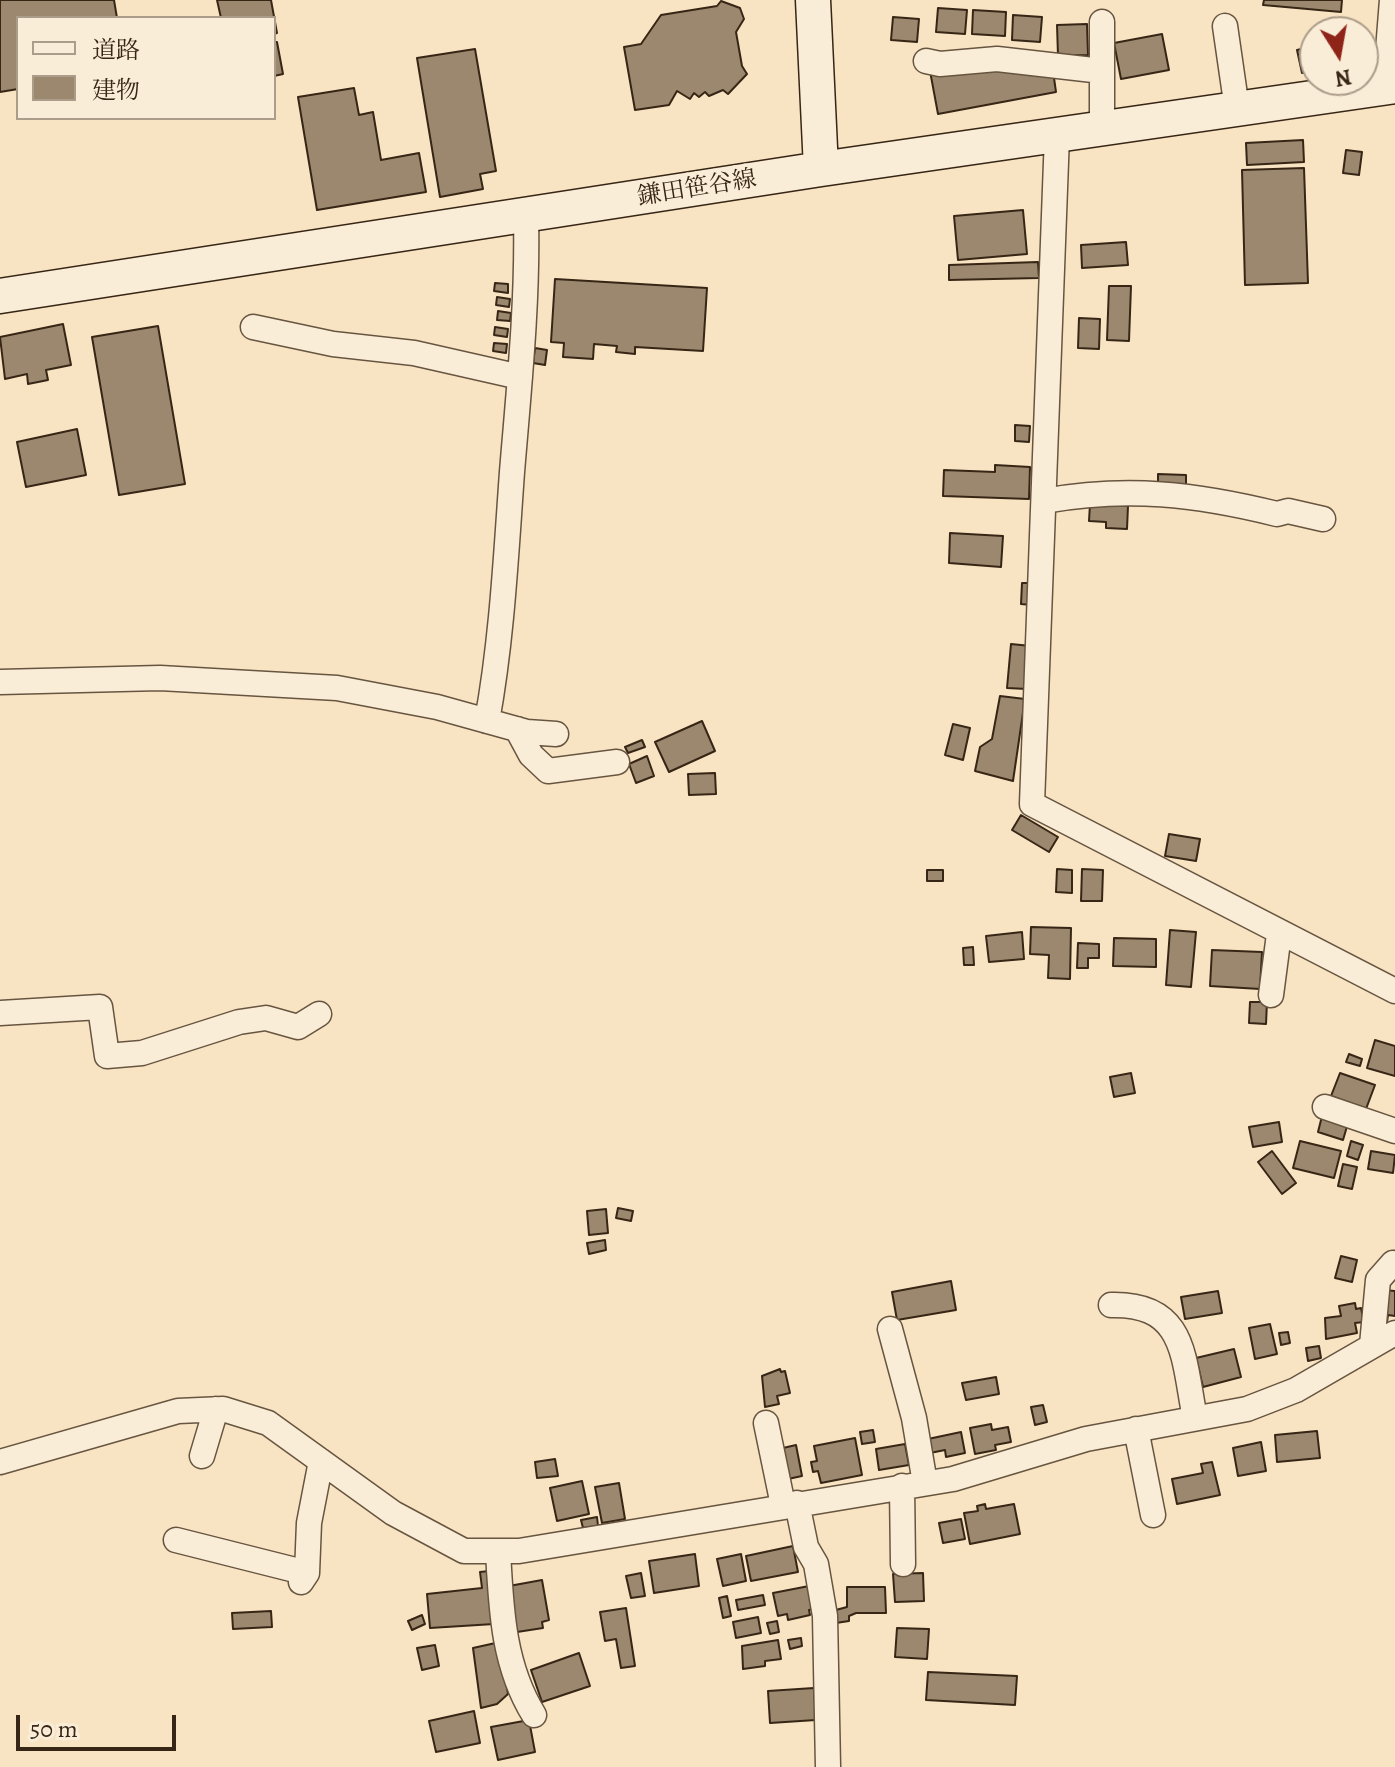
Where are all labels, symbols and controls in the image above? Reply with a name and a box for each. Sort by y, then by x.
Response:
legend [16,16,276,120]
north arrow [1299,16,1379,96]
text: 道路 [92,34,140,66]
text: N [1332,61,1354,94]
text: 建物 [92,74,140,106]
street label: 鎌田笹谷線 [635,165,759,213]
scale bar [20,1699,180,1749]
text: 50 m [30,1713,78,1745]

